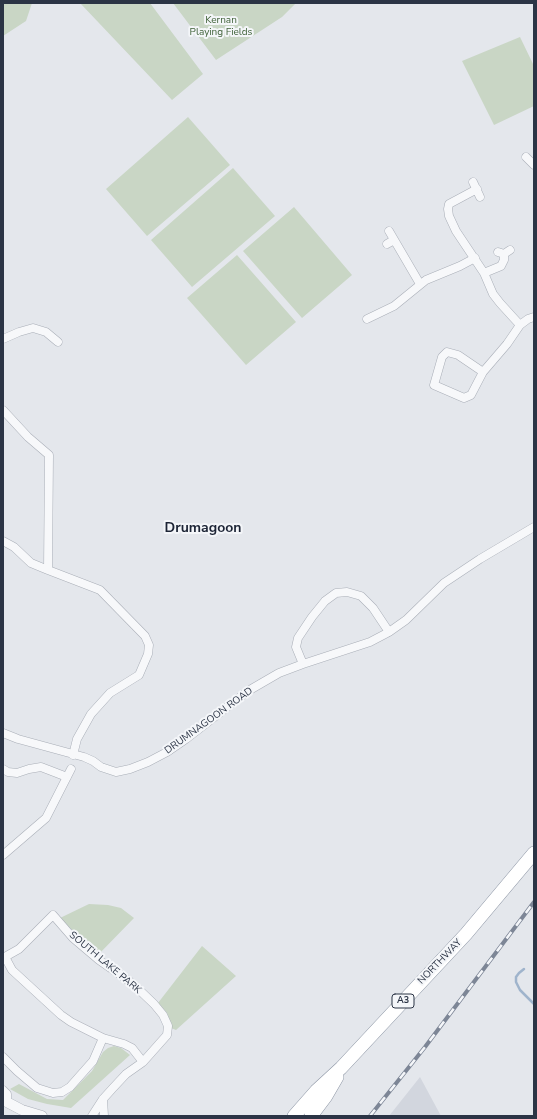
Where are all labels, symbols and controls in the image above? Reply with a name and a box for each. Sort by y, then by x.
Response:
park label: Kernan Playing Fields [190,15,252,38]
district label: Drumagoon [165,521,241,537]
street label: DRUMNAGOON ROAD [163,685,255,757]
street label: SOUTH LAKE PARK [67,929,143,997]
street label: NORTHWAY [415,937,465,987]
road number: A3 [392,994,414,1008]

